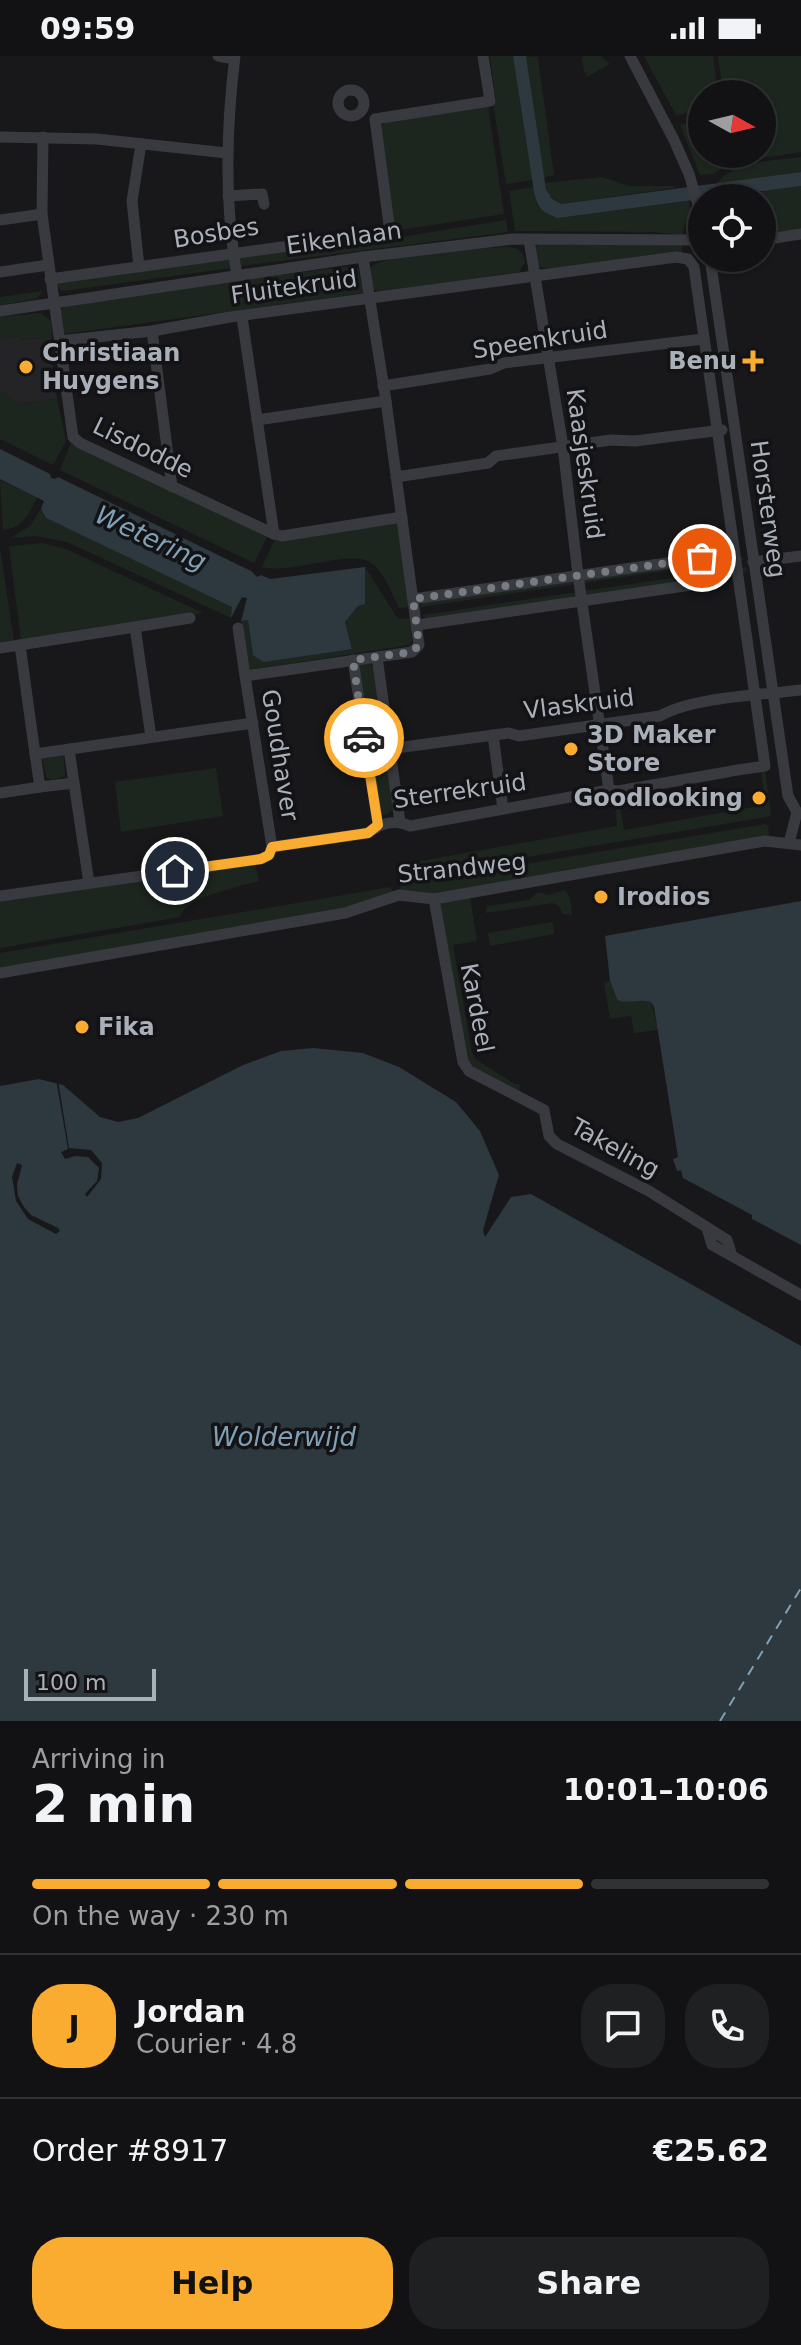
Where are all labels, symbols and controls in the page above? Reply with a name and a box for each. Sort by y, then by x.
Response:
text: 09:59 [40,11,136,46]
north arrow [688,80,776,168]
map controls [688,80,776,272]
button: locate [688,184,776,272]
street label: Bosbes [171,212,261,254]
street label: Eikenlaan [285,216,403,260]
street label: Fluitekruid [229,264,359,310]
street label: Speenkruid [471,316,609,364]
place label: Christiaan Huygens [42,339,180,395]
place label: Benu [668,347,737,375]
marker: Benu [744,352,762,370]
marker: Christiaan Huygens [17,358,35,376]
street label: Kaasjeskruid [561,387,609,541]
street label: Lisdodde [88,412,198,484]
street label: Horsterweg [744,438,792,580]
water label: Wetering [91,499,211,577]
pin [668,524,736,592]
icon: bag [680,536,724,580]
street label: Vlaskruid [522,683,636,725]
street label: Goudhaver [256,687,304,823]
courier [324,698,404,778]
icon: car [342,716,386,760]
place label: 3D Maker Store [587,721,716,777]
marker: 3D Maker Store [562,740,580,758]
street label: Sterrekruid [392,768,528,814]
place label: Goodlooking [573,784,743,812]
marker: Goodlooking [750,789,768,807]
pin [141,837,209,905]
street label: Strandweg [396,847,528,889]
icon: home [153,849,197,893]
place label: Irodios [617,883,710,911]
marker: Irodios [592,888,610,906]
street label: Kardeel [455,961,499,1055]
place label: Fika [98,1013,155,1041]
marker: Fika [73,1018,91,1036]
street label: Takeling [565,1112,664,1184]
water label: Wolderwijd [212,1422,357,1452]
scale bar [24,1665,156,1701]
text: 100 m [36,1670,106,1695]
text: Arriving in [32,1744,166,1774]
text: 10:01–10:06 [563,1772,769,1807]
text: 2 min [32,1774,195,1834]
text: On the way · 230 m [32,1901,289,1931]
button: chat [581,1984,665,2068]
button: phone [685,1984,769,2068]
text: Jordan [136,1994,246,2029]
text: J [68,2009,80,2044]
text: Courier · 4.8 [136,2029,297,2059]
text: Order #8917 [32,2133,228,2168]
text: €25.62 [653,2133,769,2168]
button: Help [32,2237,393,2329]
button: Share [409,2237,769,2329]

